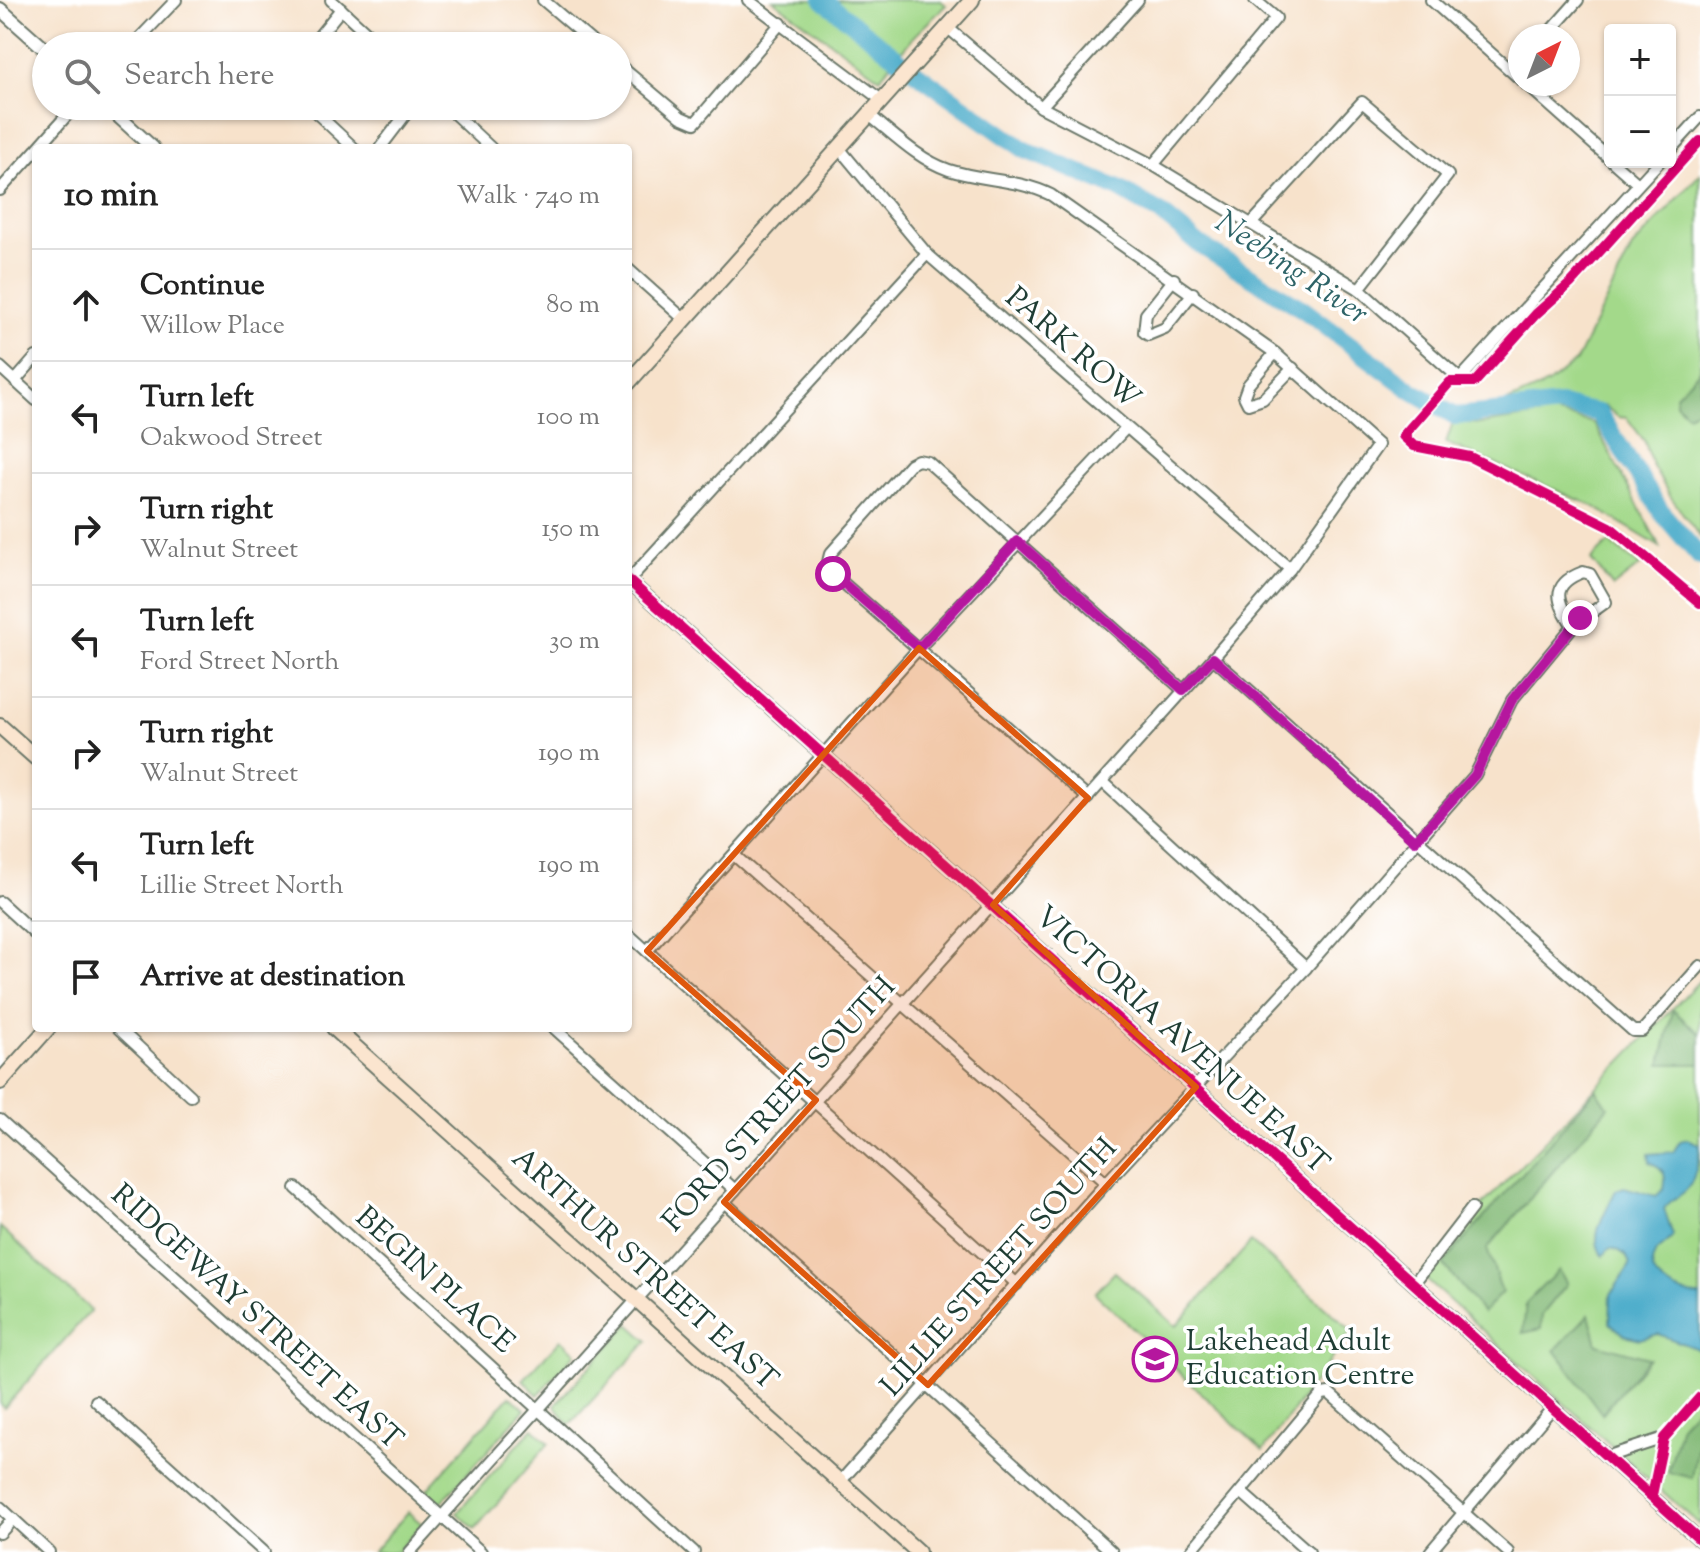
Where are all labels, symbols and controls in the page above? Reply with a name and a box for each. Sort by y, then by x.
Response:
north arrow [1508,24,1580,96]
map controls [1604,24,1676,168]
button: + [1604,24,1676,96]
search box [32,32,632,120]
icon: search [60,54,104,98]
text: Search here [124,55,274,98]
button: − [1604,96,1676,168]
text: 10 min [64,172,158,221]
text: Walk · 740 m [456,178,600,215]
water label: Neebing River [1205,201,1377,337]
text: Continue [140,265,265,308]
street label: PARK ROW [995,278,1149,420]
icon: ahead [64,283,108,327]
text: 80 m [546,287,600,324]
text: Willow Place [140,308,285,345]
text: Turn left [140,377,254,420]
icon: left [64,395,108,439]
text: 100 m [537,399,600,436]
text: Oakwood Street [140,420,322,457]
text: Turn right [140,489,273,532]
icon: right [64,507,108,551]
text: 150 m [541,511,600,548]
text: Walnut Street [140,532,298,569]
route start [815,556,851,592]
route end [1562,600,1598,636]
text: Turn left [140,601,254,644]
icon: left [64,619,108,663]
text: 30 m [549,623,600,660]
text: Ford Street North [140,644,339,681]
text: Turn right [140,713,273,756]
icon: right [64,731,108,775]
text: 190 m [538,735,600,772]
text: Walnut Street [140,756,298,793]
text: Turn left [140,825,254,868]
icon: left [64,843,108,887]
text: 190 m [538,847,600,884]
text: Lillie Street North [140,868,344,905]
street label: VICTORIA AVENUE EAST [1024,897,1338,1185]
icon: arrive [64,955,108,999]
text: Arrive at destination [140,956,405,999]
street label: FORD STREET SOUTH [653,967,907,1242]
street label: LILLIE STREET SOUTH [872,1129,1128,1407]
street label: ARTHUR STREET EAST [501,1138,787,1402]
street label: RIDGEWAY STREET EAST [100,1175,412,1461]
street label: BEGIN PLACE [345,1197,523,1365]
place label: Lakehead Adult Education Centre [1186,1321,1415,1398]
school or university icon: Lakehead Adult Education Centre [1131,1335,1179,1383]

